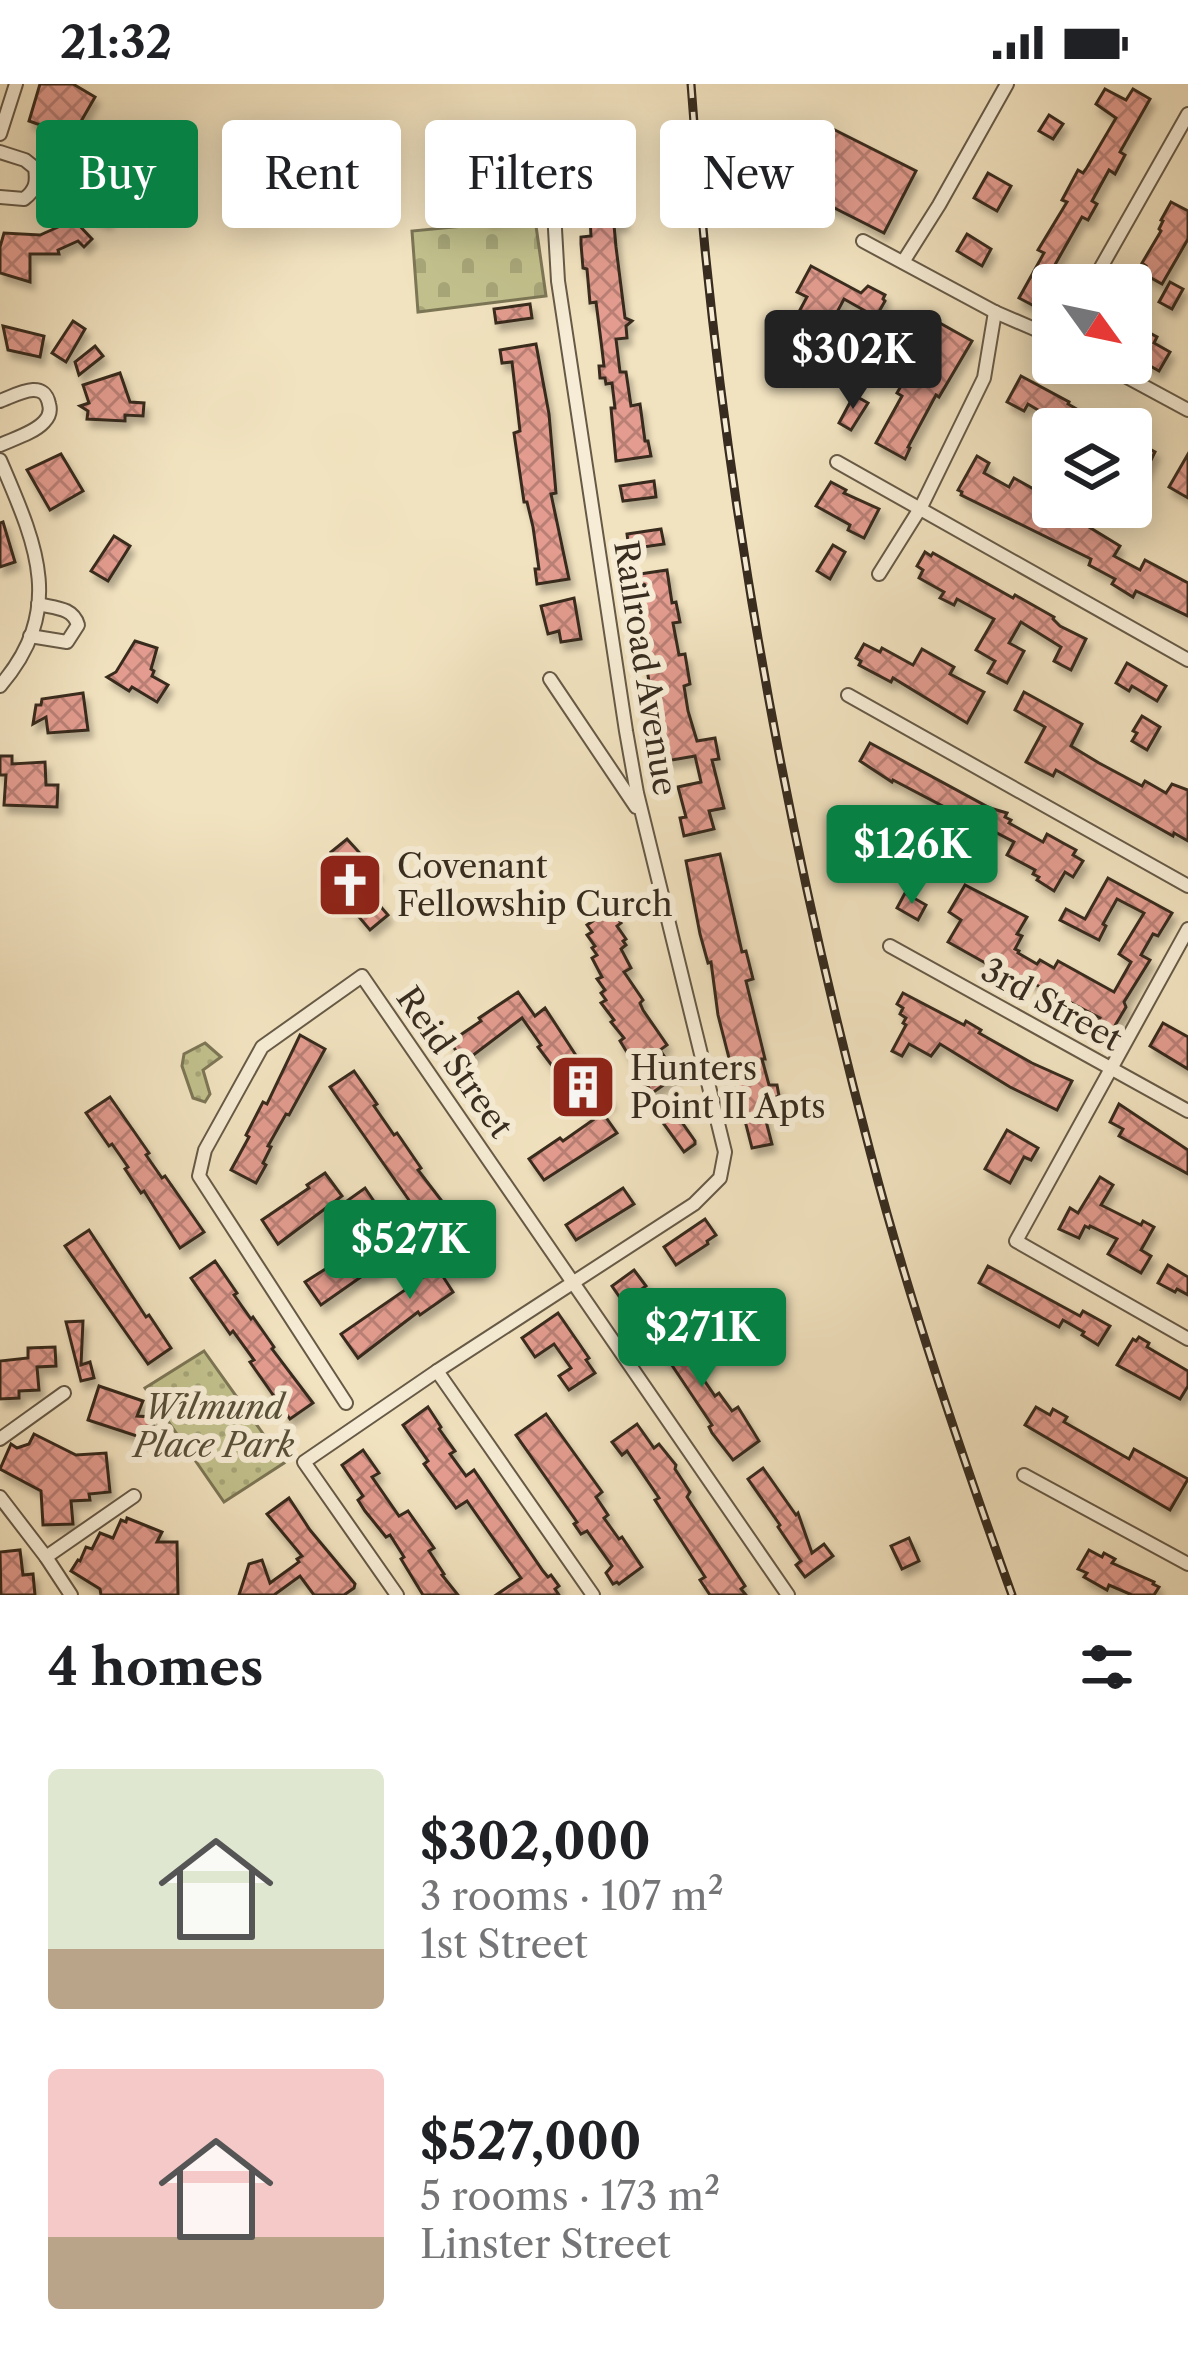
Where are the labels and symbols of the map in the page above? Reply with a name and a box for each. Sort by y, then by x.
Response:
north arrow [1032,264,1152,384]
pin: $302K [769,310,937,412]
street label: Railroad Avenue [605,538,686,798]
pin: $126K [828,805,996,907]
place label: Covenant Fellowship Curch [397,846,673,925]
church icon: Covenant Fellowship Curch [315,850,385,920]
street label: 3rd Street [974,949,1129,1060]
street label: Reid Street [388,979,522,1146]
place label: Hunters Point II Apts [630,1048,826,1127]
building icon: Hunters Point II Apts [548,1052,618,1122]
pin: $527K [326,1200,494,1302]
pin: $271K [618,1288,786,1390]
park label: Wilmund Place Park [131,1387,294,1466]

